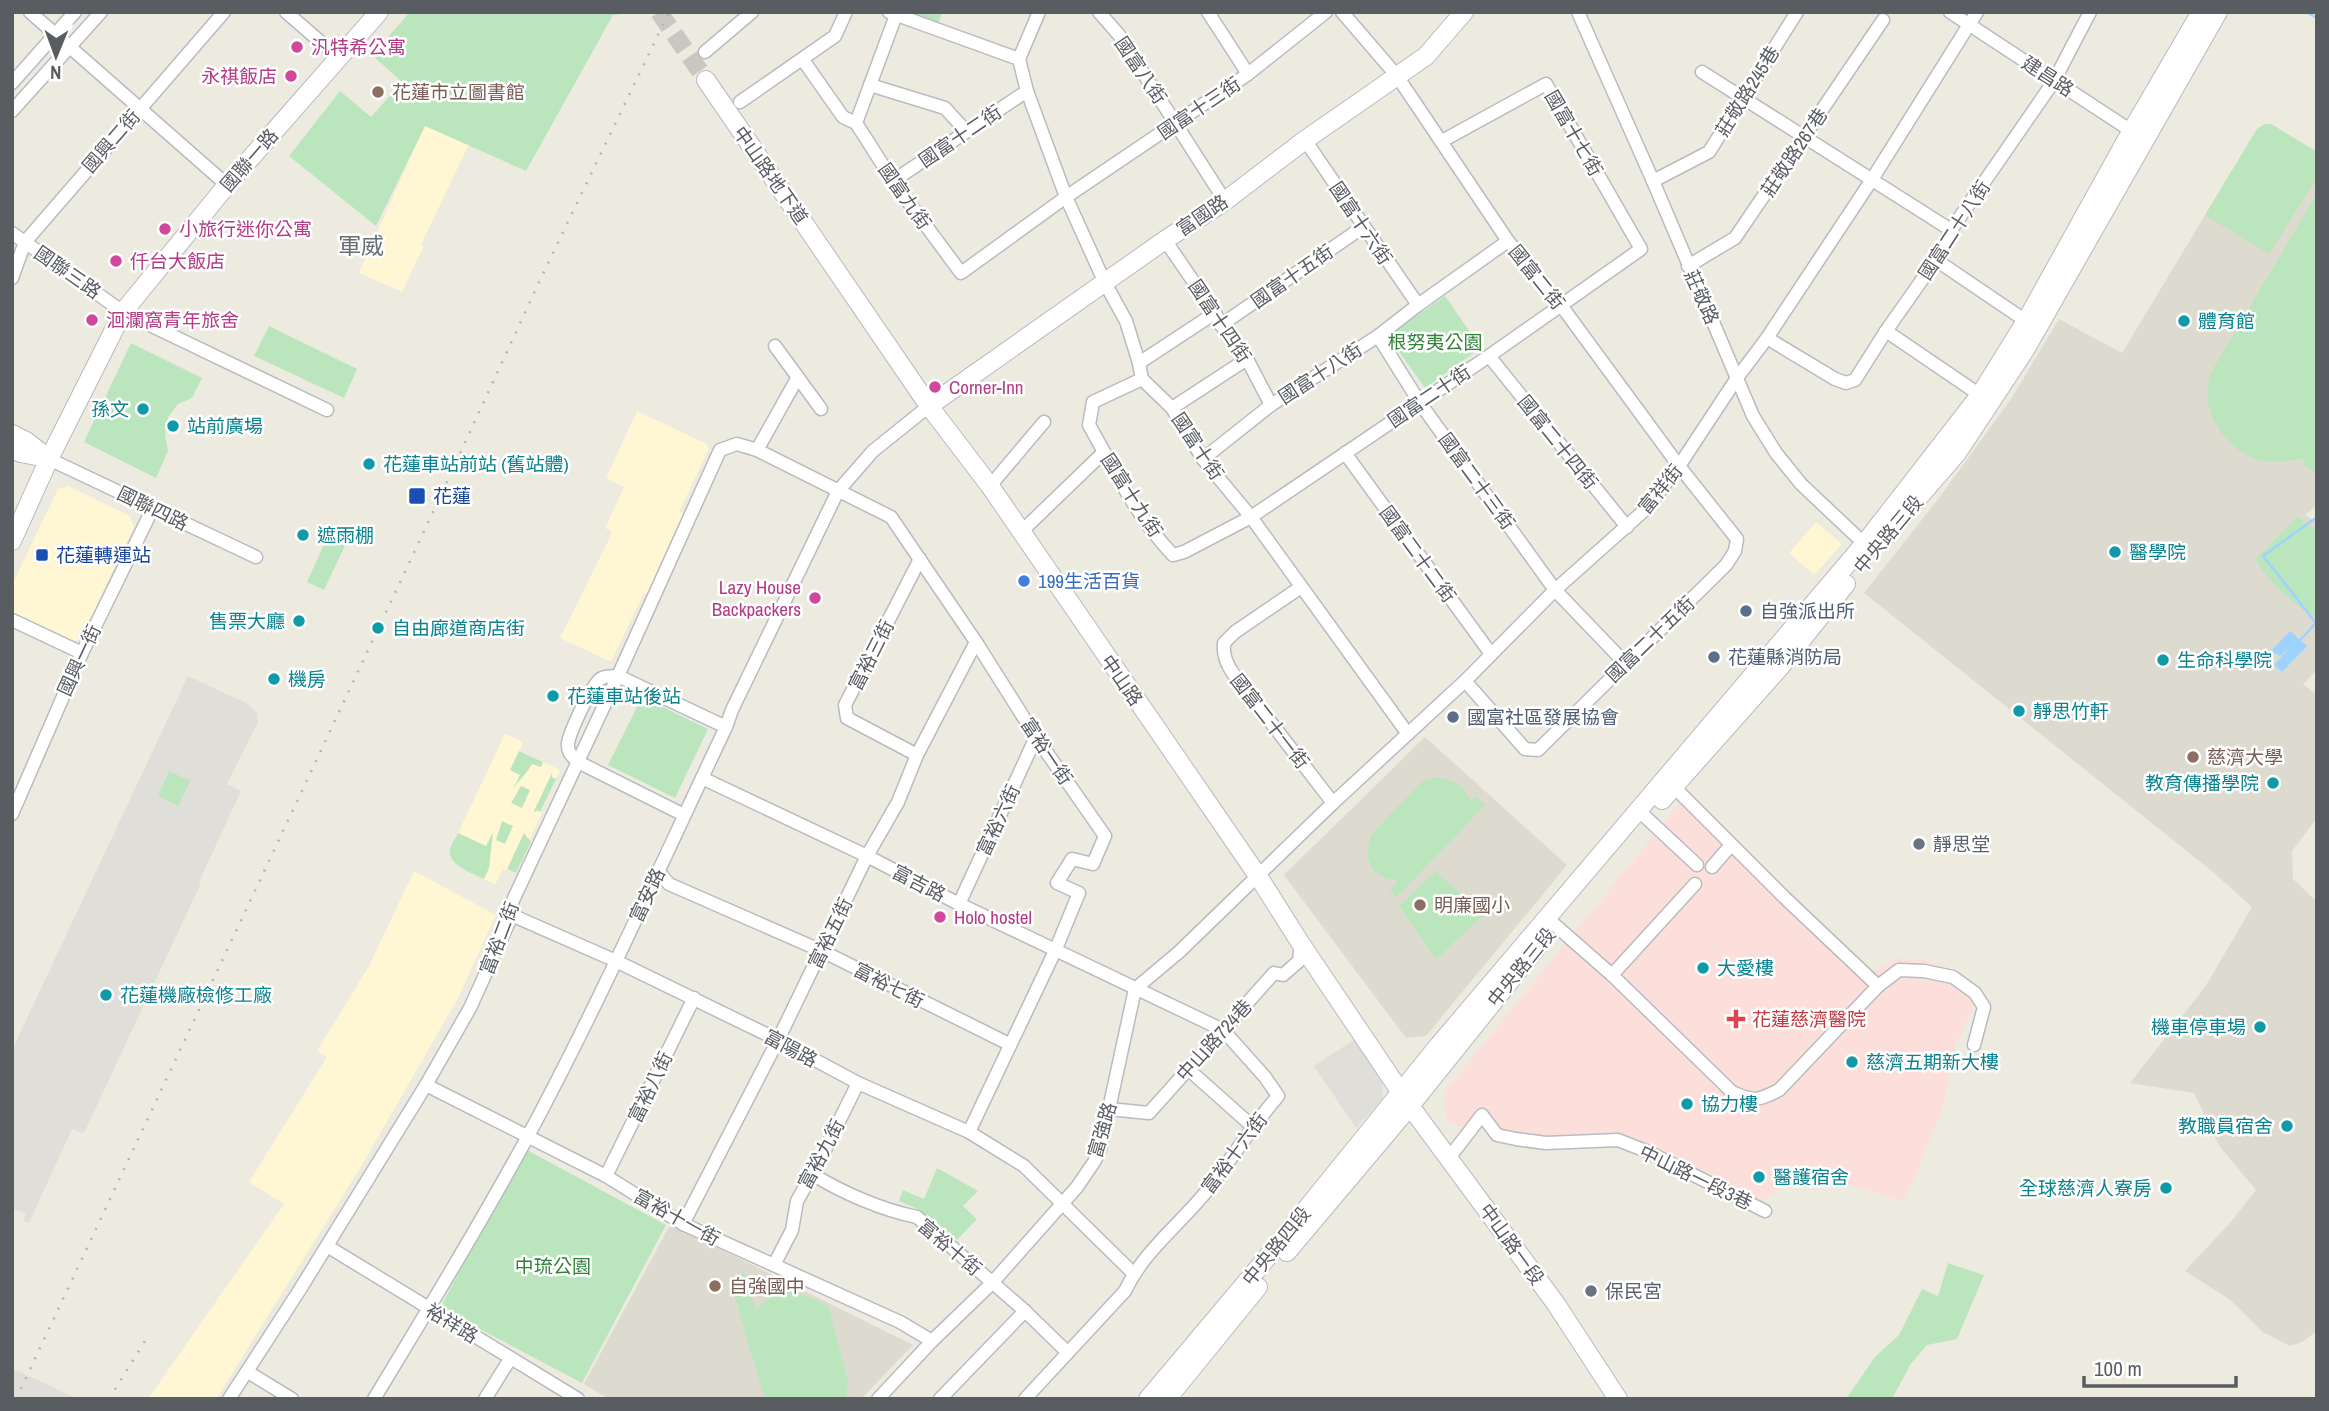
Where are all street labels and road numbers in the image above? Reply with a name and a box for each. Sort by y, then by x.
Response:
street label: 國富八街 [1109,31,1173,109]
street label: 莊敬路245巷 [1709,41,1785,141]
street label: 建昌路 [2017,50,2079,102]
street label: 國富十三街 [1152,71,1246,145]
street label: 國富十七街 [1539,85,1609,181]
street label: 國富十二街 [913,99,1007,173]
street label: 莊敬路267巷 [1755,102,1833,202]
street label: 國興二街 [76,104,146,178]
street label: 中山路地下道 [728,121,814,229]
street label: 國聯一路 [214,123,284,197]
street label: 國富九街 [873,157,937,235]
street label: 國富二十八街 [1912,175,1996,285]
street label: 國富十六街 [1324,176,1398,270]
street label: 富國路 [1171,188,1233,242]
street label: 國富十五街 [1246,238,1338,314]
street label: 國富二街 [1503,239,1571,315]
street label: 國聯三路 [29,240,107,304]
street label: 莊敬路 [1679,266,1725,328]
street label: 國富十四街 [1183,274,1257,368]
street label: 國富十八街 [1273,336,1367,410]
street label: 國富二十街 [1382,359,1476,433]
street label: 國富二十四街 [1512,390,1604,494]
street label: 國富十街 [1166,407,1230,485]
street label: 國富二十三街 [1433,427,1521,535]
street label: 國富十九街 [1095,448,1169,542]
street label: 富祥街 [1632,459,1688,519]
street label: 國聯四路 [113,480,193,536]
street label: 中央路三段 [1848,489,1928,579]
street label: 國富二十二街 [1374,500,1462,608]
street label: 國富二十五街 [1600,590,1700,688]
street label: 富裕三街 [842,615,900,695]
street label: 國興一街 [51,620,107,700]
street label: 中山路 [1095,649,1149,711]
street label: 國富二十一街 [1225,668,1315,774]
street label: 富裕一街 [1015,712,1079,790]
street label: 富裕六街 [970,780,1026,860]
street label: 富吉路 [888,858,950,908]
street label: 富安路 [623,864,671,926]
street label: 富裕五街 [802,893,858,973]
street label: 富裕二街 [473,898,525,978]
street label: 中央路三段 [1481,922,1561,1012]
street label: 富裕七街 [849,956,929,1014]
street label: 中山路724巷 [1170,993,1258,1087]
street label: 富陽路 [760,1023,822,1073]
street label: 富裕八街 [622,1047,678,1127]
street label: 富強路 [1082,1099,1122,1161]
street label: 富裕十六街 [1195,1107,1273,1199]
street label: 富裕九街 [792,1114,850,1194]
street label: 中山路一段3巷 [1635,1138,1757,1216]
street label: 富裕十一街 [629,1183,725,1251]
street label: 中山路一段 [1474,1198,1550,1290]
street label: 中央路四段 [1236,1201,1316,1291]
street label: 富裕十街 [913,1213,987,1281]
street label: 裕祥路 [421,1297,483,1349]

